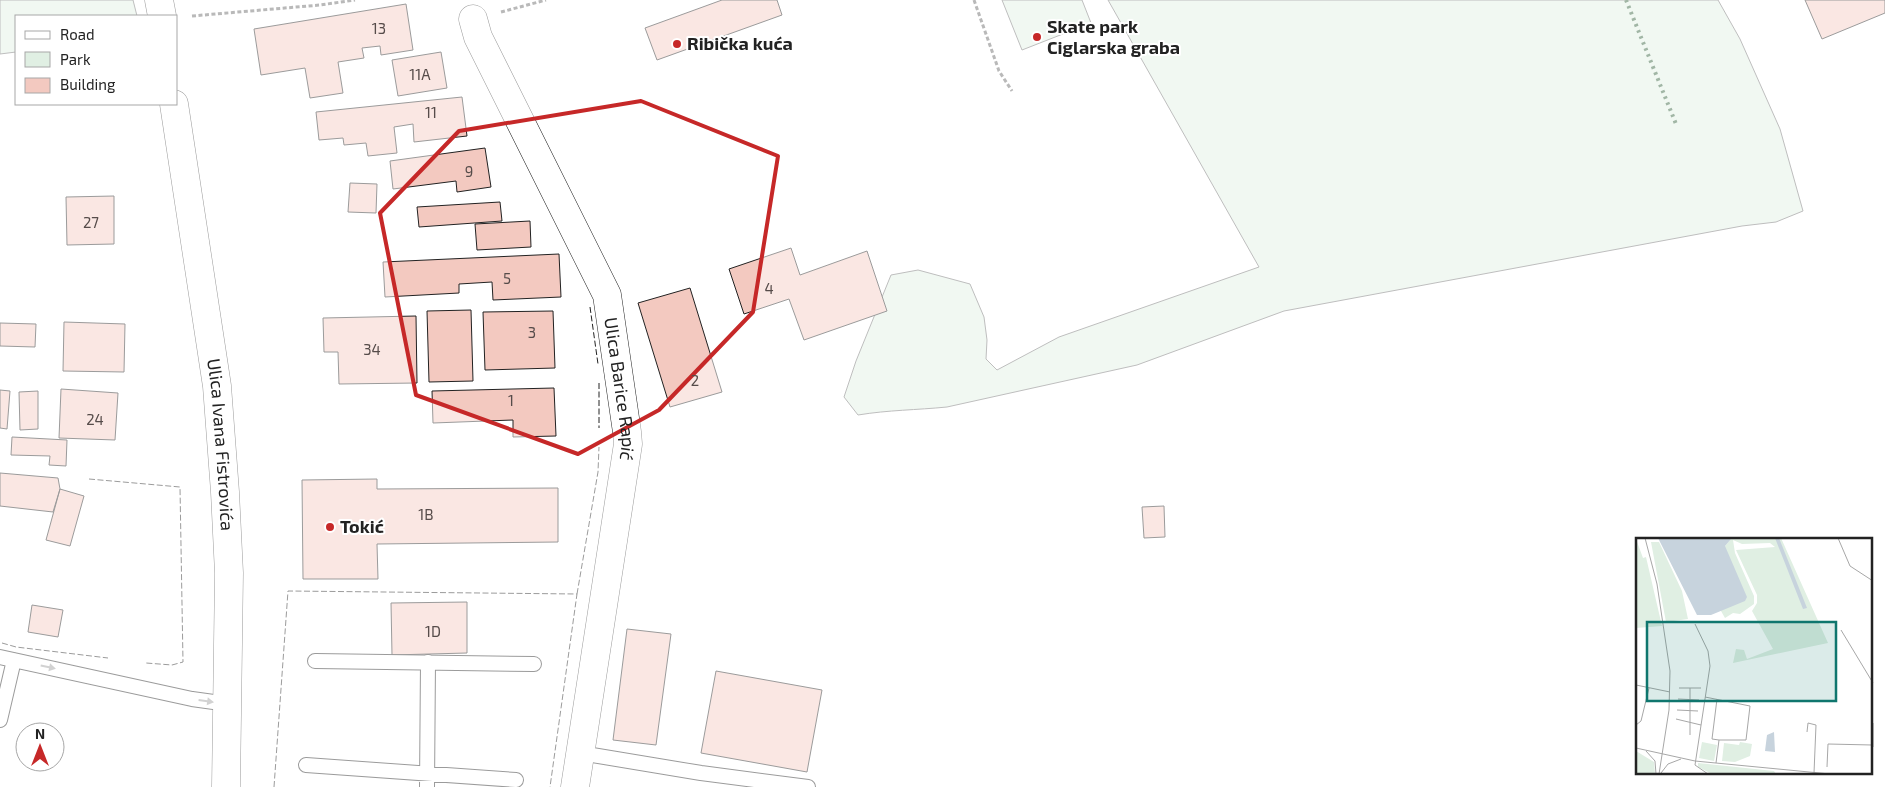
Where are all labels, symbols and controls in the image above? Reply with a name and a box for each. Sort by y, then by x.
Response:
legend [15,15,178,105]
place label: Skate park Ciglarska graba [1047,15,1180,58]
house number: 13 [372,19,386,37]
text: Road [60,25,95,43]
marker: Skate park Ciglarska graba [1031,31,1043,43]
place label: Ribička kuća [687,32,793,54]
marker: Ribička kuća [671,38,683,50]
text: Park [60,50,91,68]
house number: 11A [409,65,431,83]
text: Building [60,75,116,93]
house number: 11 [425,103,437,121]
house number: 9 [465,162,473,180]
house number: 27 [83,213,99,231]
house number: 5 [503,269,511,287]
house number: 4 [764,279,774,297]
street label: Ulica Barice Rapić [600,316,640,462]
house number: 3 [528,323,536,341]
house number: 34 [363,340,381,358]
street label: Ulica Ivana Fistrovića [203,357,239,531]
house number: 2 [691,371,699,389]
house number: 1 [508,391,514,409]
house number: 24 [86,410,104,428]
house number: 1B [418,505,434,523]
place label: Tokić [340,515,384,537]
marker: Tokić [324,521,336,533]
inset map [1636,538,1872,774]
house number: 1D [425,622,441,640]
one-way arrow [40,663,55,671]
one-way arrow [199,698,215,706]
north arrow [15,722,65,772]
text: N [35,725,45,742]

